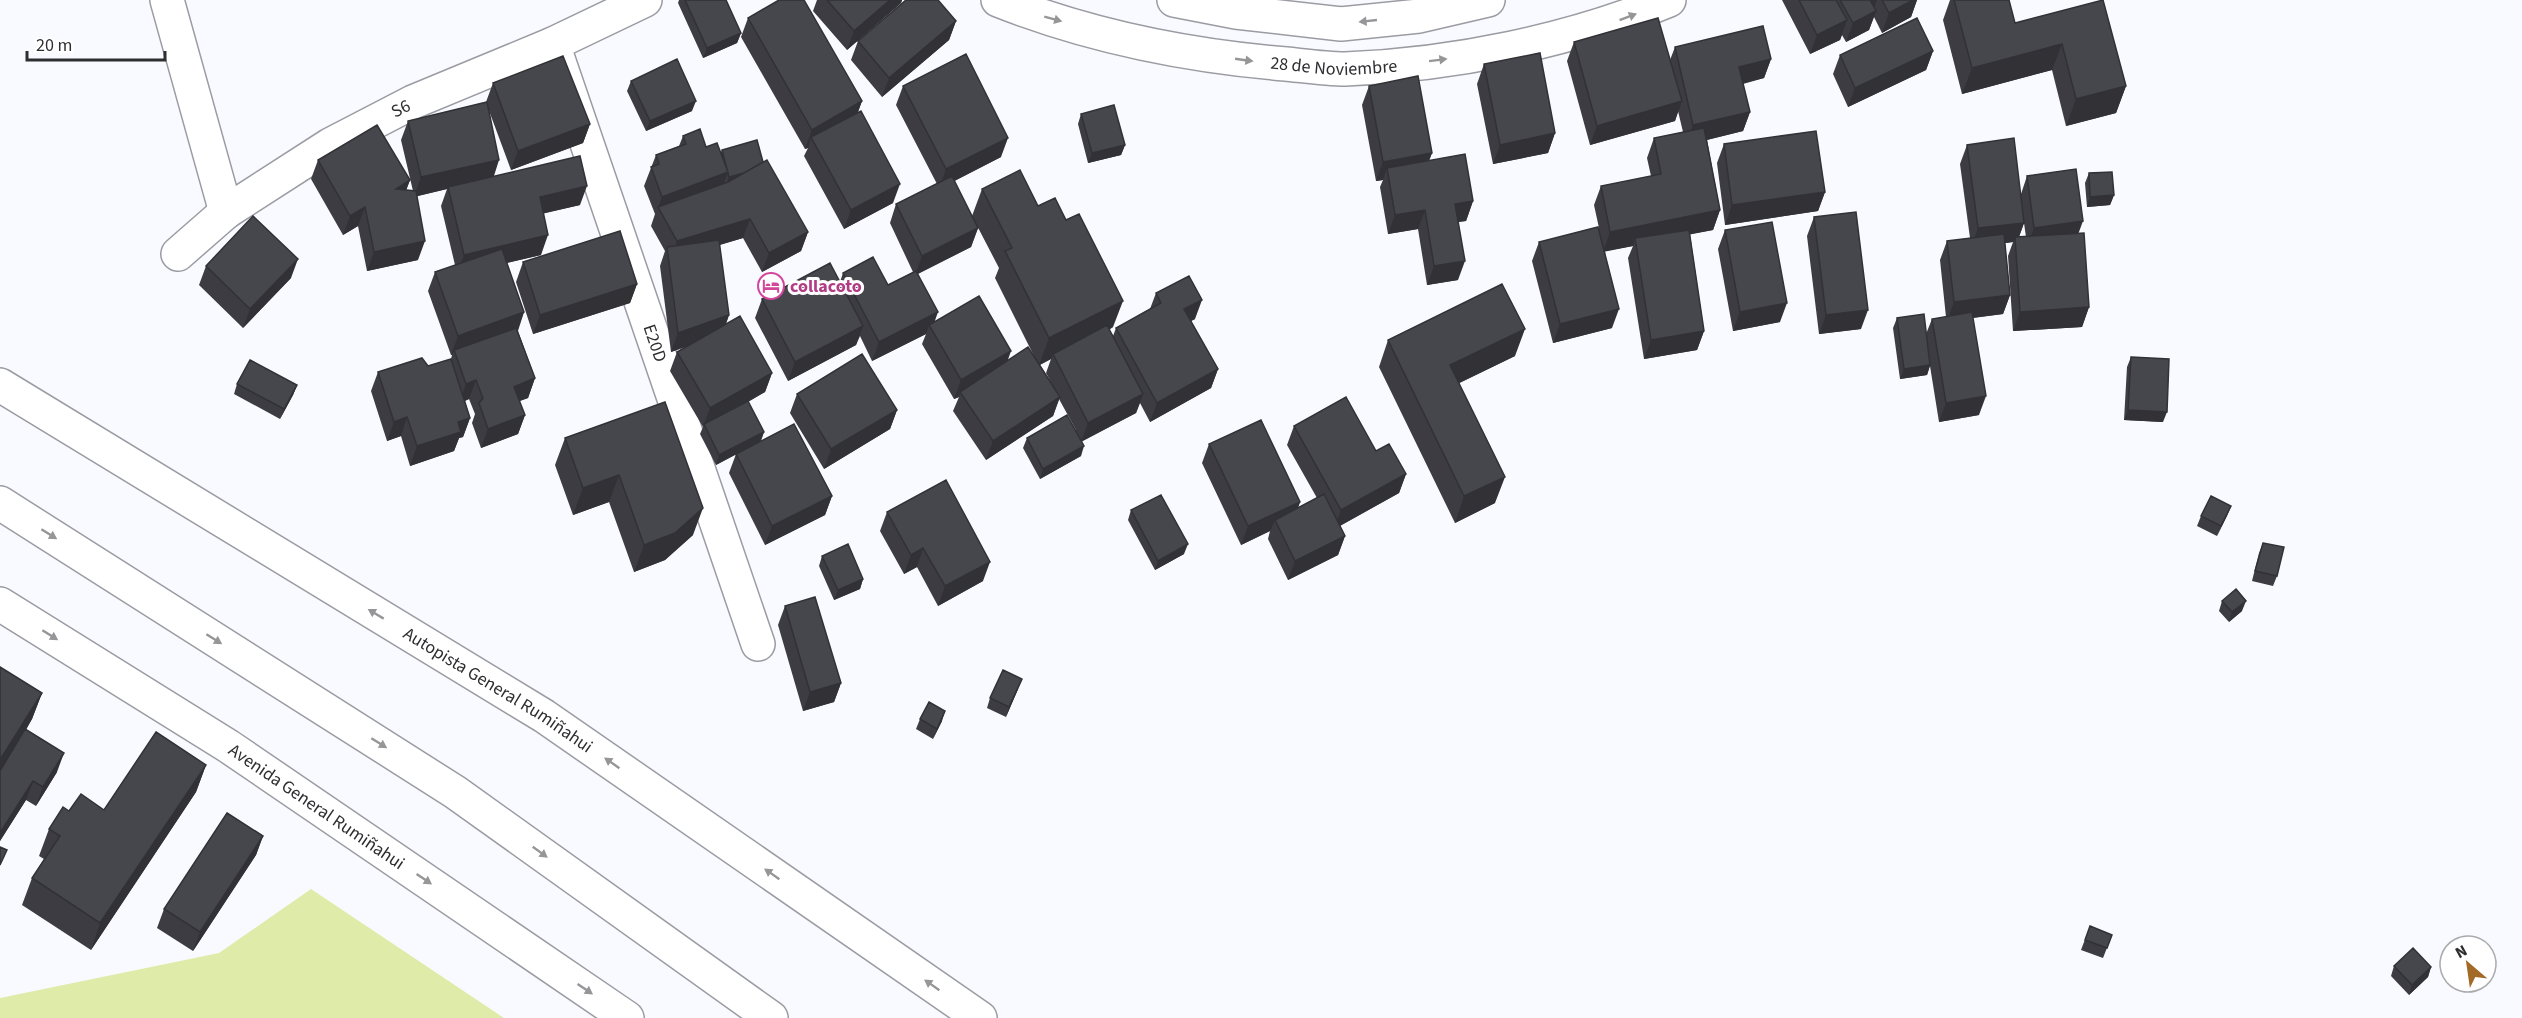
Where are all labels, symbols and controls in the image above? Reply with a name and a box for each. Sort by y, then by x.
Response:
one-way arrow [1619,11,1637,21]
one-way arrow [1044,15,1062,25]
one-way arrow [1359,16,1378,26]
scale bar [27,24,165,62]
text: 20 m [36,33,72,58]
street label: 28 de Noviembre [1269,50,1398,82]
one-way arrow [1234,56,1253,65]
one-way arrow [1429,56,1448,65]
street label: S6 [387,93,415,124]
hotel icon: collacoto [756,271,786,301]
place label: collacoto [790,274,862,299]
street label: E20D [637,321,673,365]
one-way arrow [41,529,58,540]
one-way arrow [368,608,384,619]
street label: Autopista General Rumiñahui [399,621,598,759]
one-way arrow [42,629,58,640]
one-way arrow [206,633,222,644]
one-way arrow [371,737,387,748]
street label: Avenida General Rumiñahui [224,738,410,875]
one-way arrow [604,757,620,769]
one-way arrow [533,846,548,858]
one-way arrow [764,869,780,880]
one-way arrow [415,873,431,885]
north arrow [2438,934,2498,994]
text: N [2451,940,2471,964]
one-way arrow [925,979,941,991]
one-way arrow [577,983,593,994]

